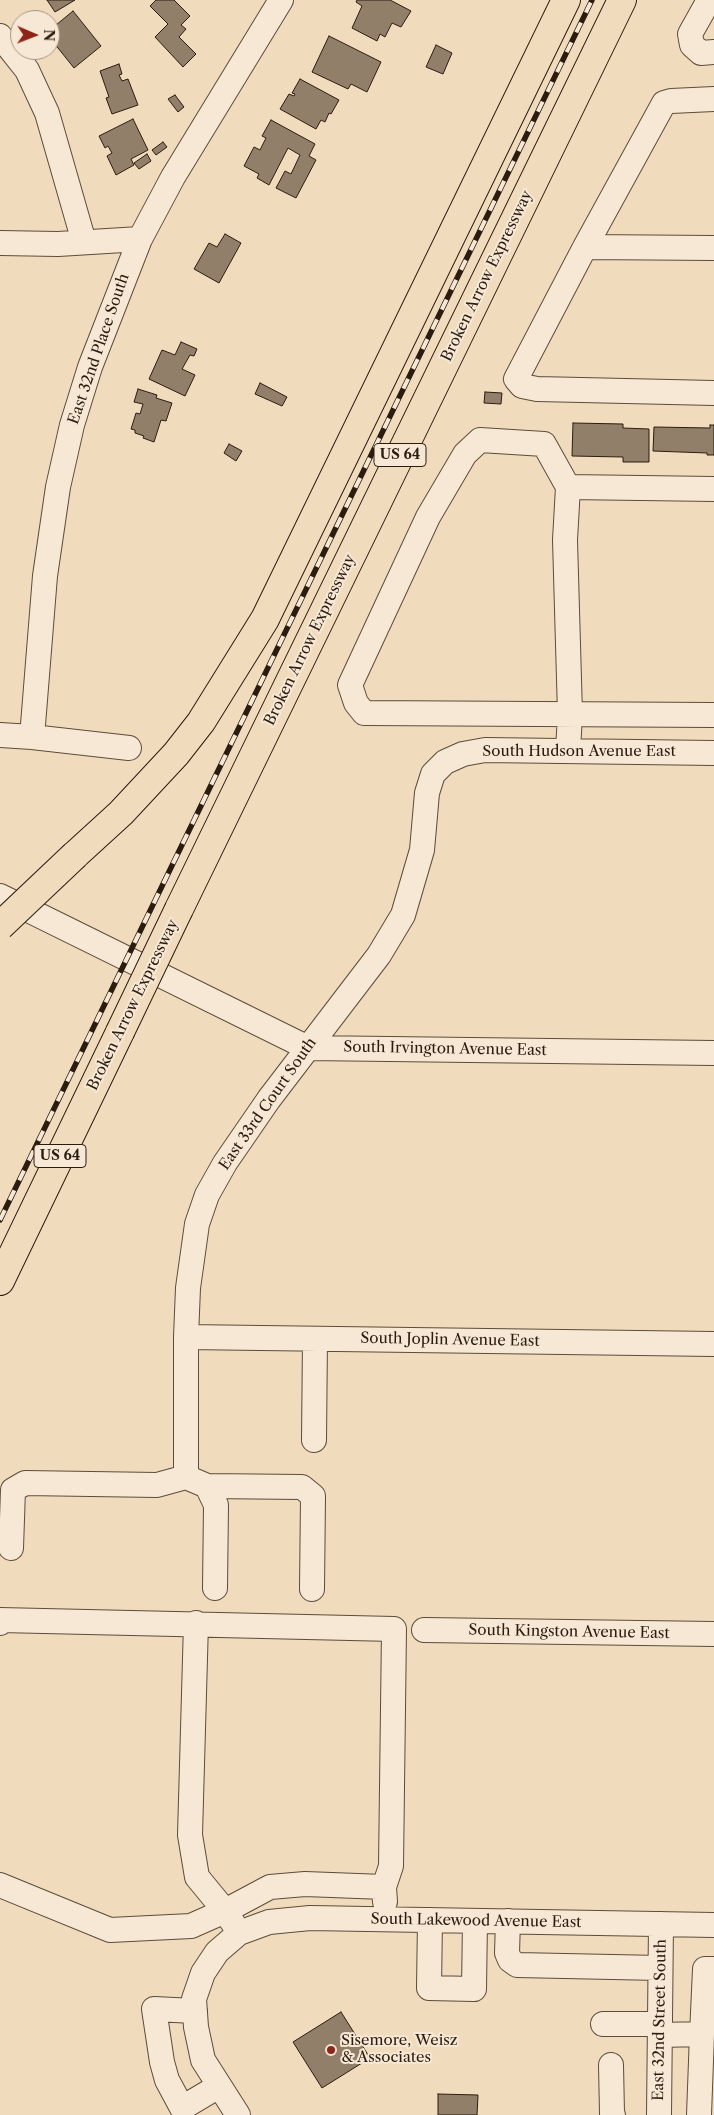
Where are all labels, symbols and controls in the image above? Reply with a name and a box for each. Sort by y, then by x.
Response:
north arrow [10,10,60,60]
text: N [40,29,58,41]
street label: Broken Arrow Expressway [438,188,536,364]
street label: East 32nd Place South [65,271,133,427]
road number: US 64 [374,444,426,466]
street label: Broken Arrow Expressway [261,552,359,728]
street label: South Hudson Avenue East [482,743,676,761]
street label: Broken Arrow Expressway [84,917,182,1093]
street label: East 33rd Court South [215,1034,321,1174]
street label: South Irvington Avenue East [343,1038,547,1060]
road number: US 64 [34,1144,86,1168]
street label: South Joplin Avenue East [360,1329,540,1351]
street label: South Kingston Avenue East [468,1621,670,1643]
street label: South Lakewood Avenue East [370,1910,582,1932]
street label: East 32nd Street South [650,1939,670,2101]
place label: Sisemore, Weisz & Associates [341,2032,457,2067]
marker: Sisemore, Weisz & Associates [325,2044,337,2056]

